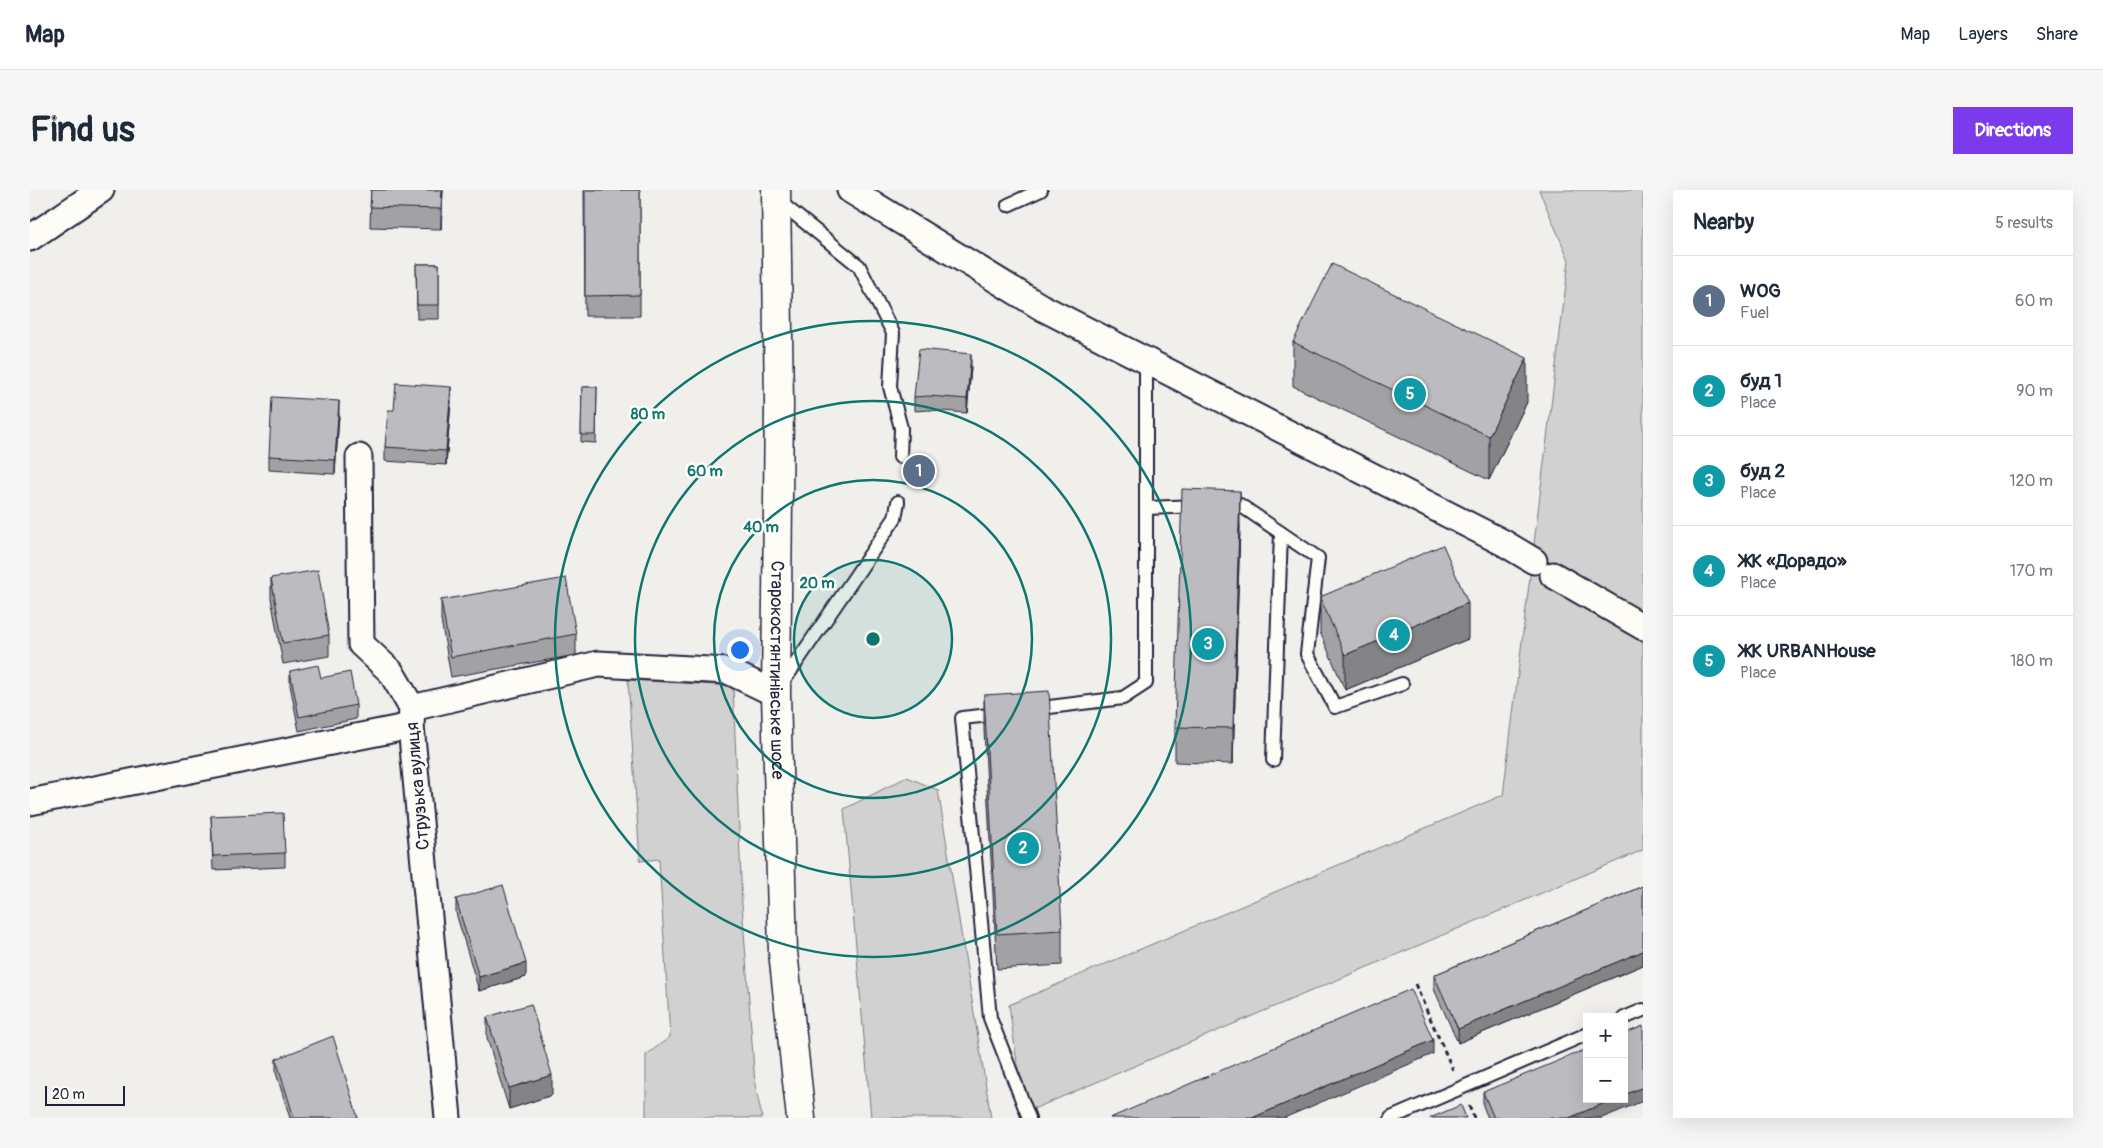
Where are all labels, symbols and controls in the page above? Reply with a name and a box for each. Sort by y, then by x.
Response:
text: Map [25,20,65,49]
text: Map [1901,23,1930,46]
text: Layers [1958,23,2008,46]
text: Share [2036,23,2078,46]
button: Directions [1953,107,2073,154]
text: Find us [30,108,135,152]
text: Nearby [1693,209,1754,236]
text: 5 results [1995,213,2053,233]
text: WOG [1740,279,1781,303]
text: 1 [1706,291,1712,311]
text: 60 m [2015,291,2053,311]
text: Fuel [1740,303,1769,323]
text: буд 1 [1740,369,1782,393]
pin: 5 [1394,375,1426,413]
text: 2 [1705,381,1713,401]
text: 90 m [2016,381,2053,401]
text: Place [1740,393,1776,413]
text: 80 m [631,405,665,424]
pin: 1 [903,452,935,490]
text: буд 2 [1740,459,1785,483]
text: 60 m [687,462,723,481]
text: 3 [1705,471,1713,491]
text: 120 m [2009,471,2053,491]
text: Place [1740,483,1776,503]
text: 40 m [743,518,779,537]
text: ЖК «Дорадо» [1740,549,1847,573]
street label: Старокостянтинівське шосе [764,560,790,780]
text: 4 [1704,561,1714,581]
text: 170 m [2010,561,2053,581]
text: Place [1740,573,1776,593]
text: 20 m [799,574,835,593]
pin: 4 [1378,616,1410,654]
pin: 3 [1192,625,1224,663]
centre of rings [864,630,882,648]
your location [727,637,753,663]
text: ЖК URBANHouse [1740,639,1876,663]
text: 5 [1705,651,1713,671]
text: 180 m [2010,651,2053,671]
text: Place [1740,663,1776,683]
street label: Струзька вулиця [401,721,435,851]
pin: 2 [1007,829,1039,867]
map controls [1583,1013,1628,1103]
button: + [1583,1013,1628,1058]
button: − [1583,1058,1628,1103]
scale bar [45,1083,125,1106]
text: 20 m [52,1086,85,1103]

